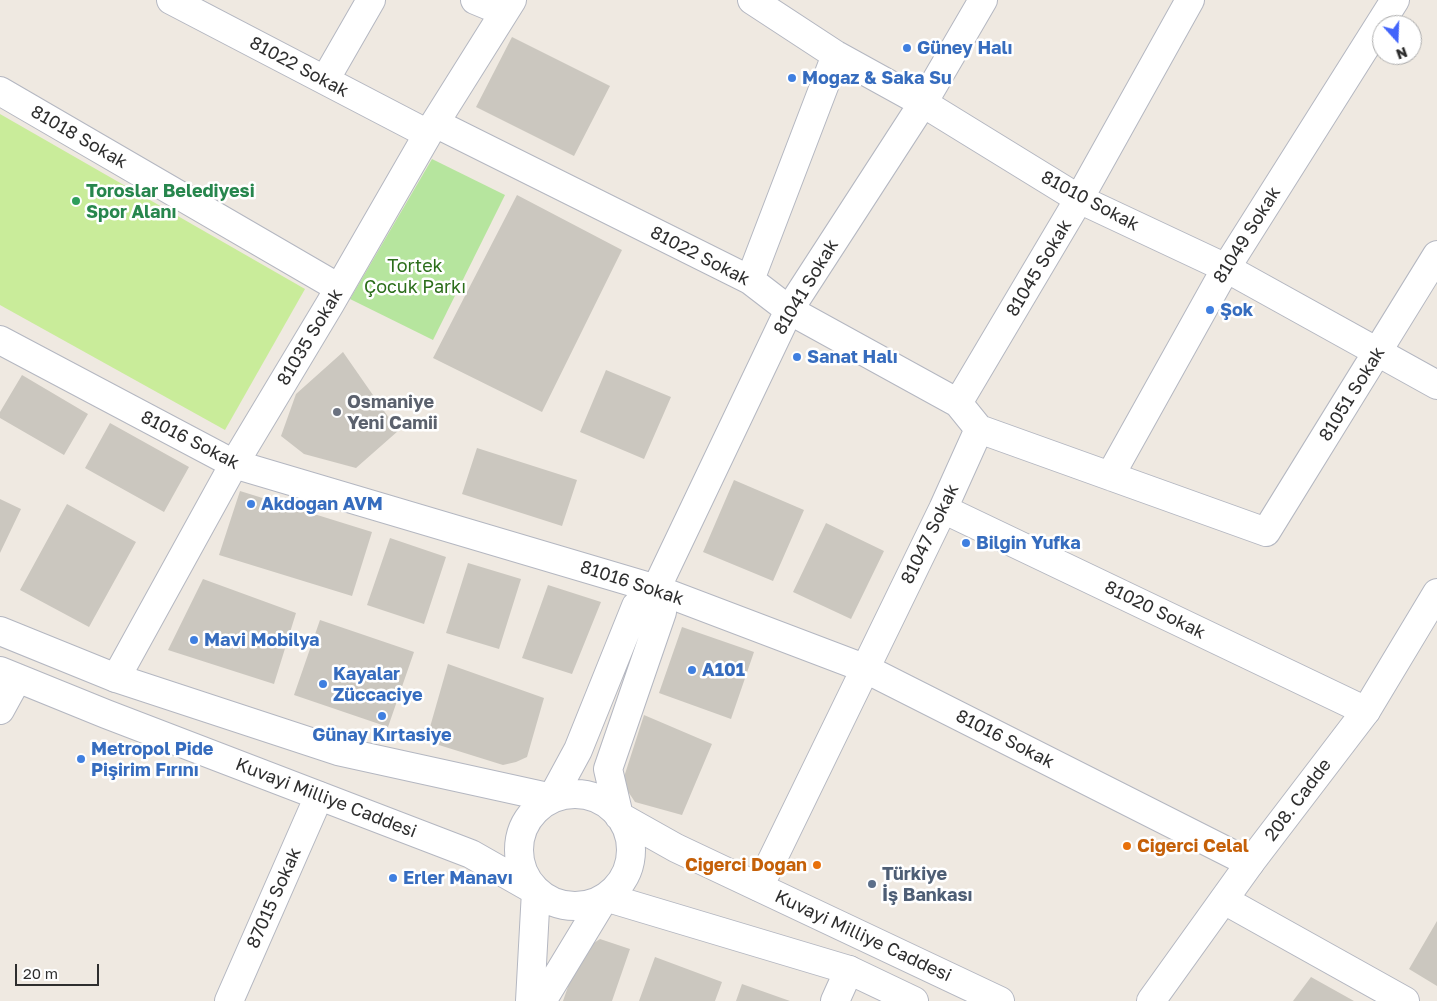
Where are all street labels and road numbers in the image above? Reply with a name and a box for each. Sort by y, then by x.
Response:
street label: 81022 Sokak [246,32,352,102]
street label: 81018 Sokak [27,101,131,173]
street label: 81010 Sokak [1037,166,1143,236]
street label: 81049 Sokak [1209,183,1285,287]
street label: 81045 Sokak [1002,216,1076,320]
street label: 81022 Sokak [647,222,753,290]
street label: 81041 Sokak [769,235,843,339]
street label: 81035 Sokak [273,285,347,389]
street label: 81051 Sokak [1314,343,1390,445]
street label: 81016 Sokak [137,406,243,474]
street label: 81047 Sokak [897,480,963,588]
street label: 81016 Sokak [577,556,687,610]
street label: 81020 Sokak [1101,576,1209,644]
street label: 81016 Sokak [952,705,1058,773]
street label: Kuvayi Milliye Caddesi [232,753,420,843]
street label: 208. Cadde [1260,755,1336,845]
street label: 87015 Sokak [242,844,306,952]
street label: Kuvayi Milliye Caddesi [771,886,955,986]

